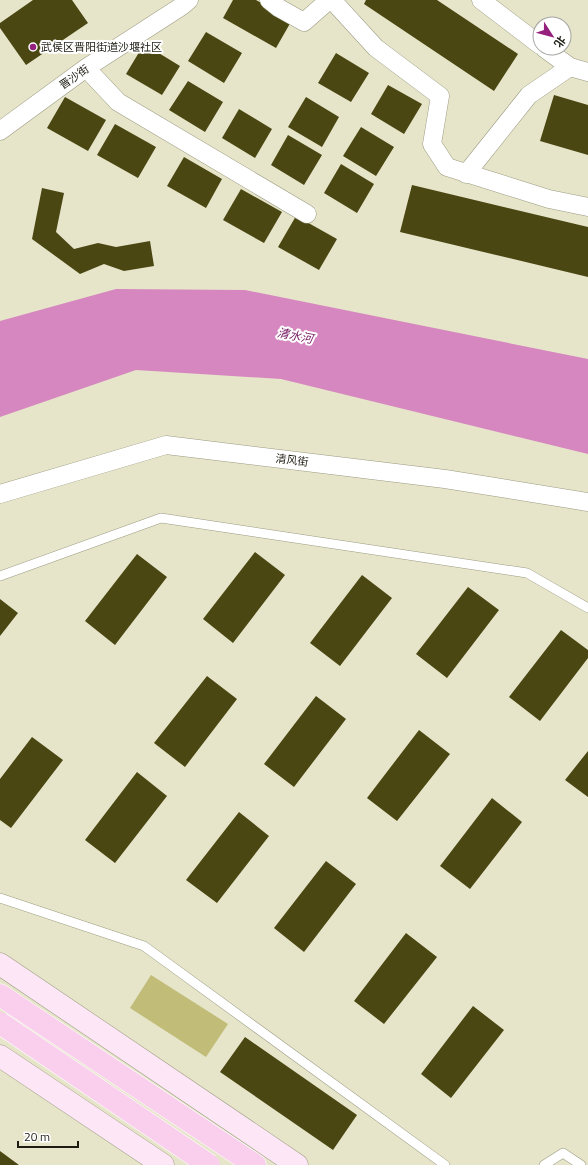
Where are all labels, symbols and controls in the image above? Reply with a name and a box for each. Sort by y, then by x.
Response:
north arrow [532,16,572,56]
text: 北 [550,33,570,51]
place label: 武侯区晋阳街道沙堰社区 [41,39,162,55]
marker: 武侯区晋阳街道沙堰社区 [28,42,38,52]
street label: 晋沙街 [56,61,92,93]
water label: 清水河 [276,323,317,349]
street label: 清风街 [275,450,309,470]
scale bar [18,1123,78,1149]
text: 20 m [24,1127,50,1146]

